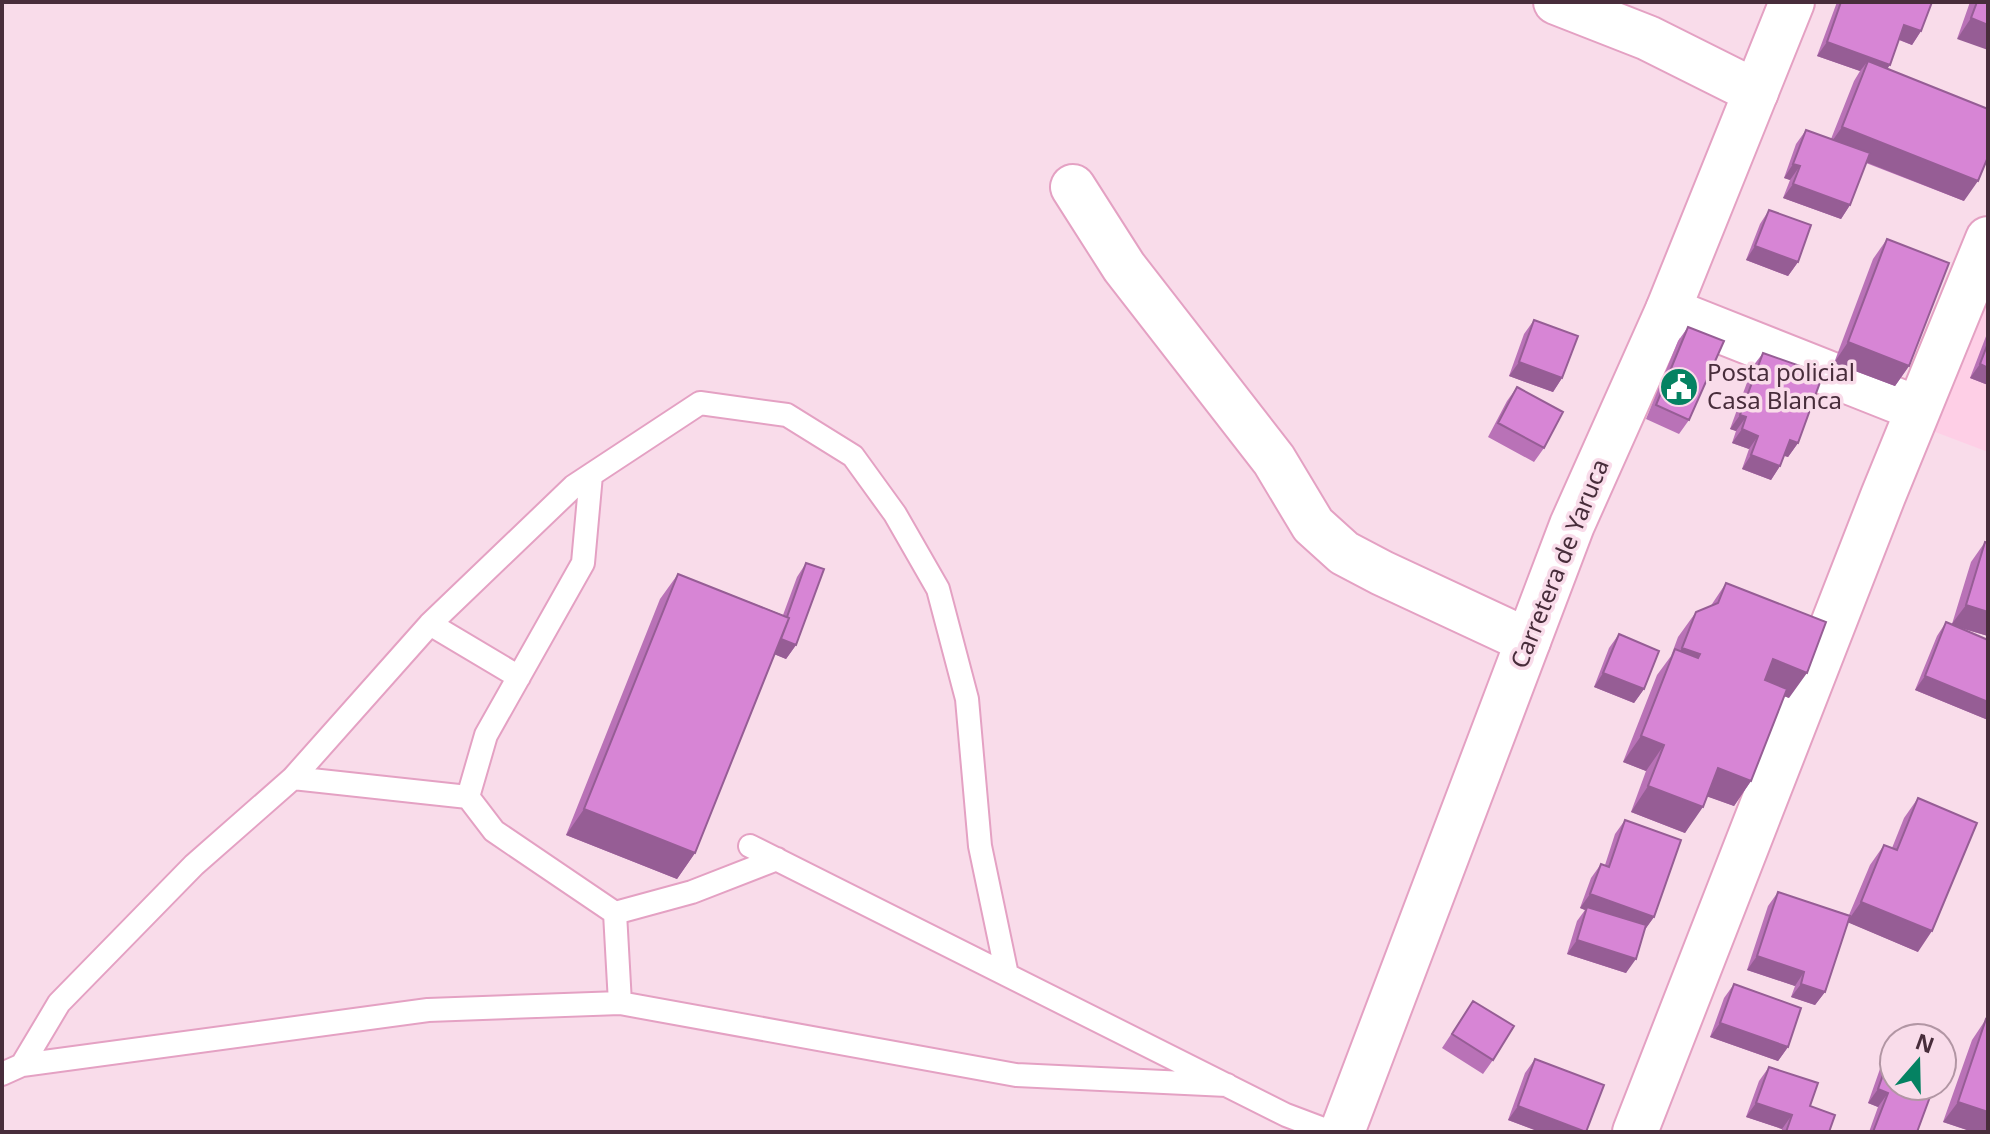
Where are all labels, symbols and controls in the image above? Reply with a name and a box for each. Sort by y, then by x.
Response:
place label: Posta policial Casa Blanca [1707,355,1855,416]
public building icon: Posta policial Casa Blanca [1658,366,1700,408]
street label: Carretera de Yaruca [1502,454,1616,673]
north arrow [1878,1022,1958,1102]
text: N [1912,1025,1939,1059]

